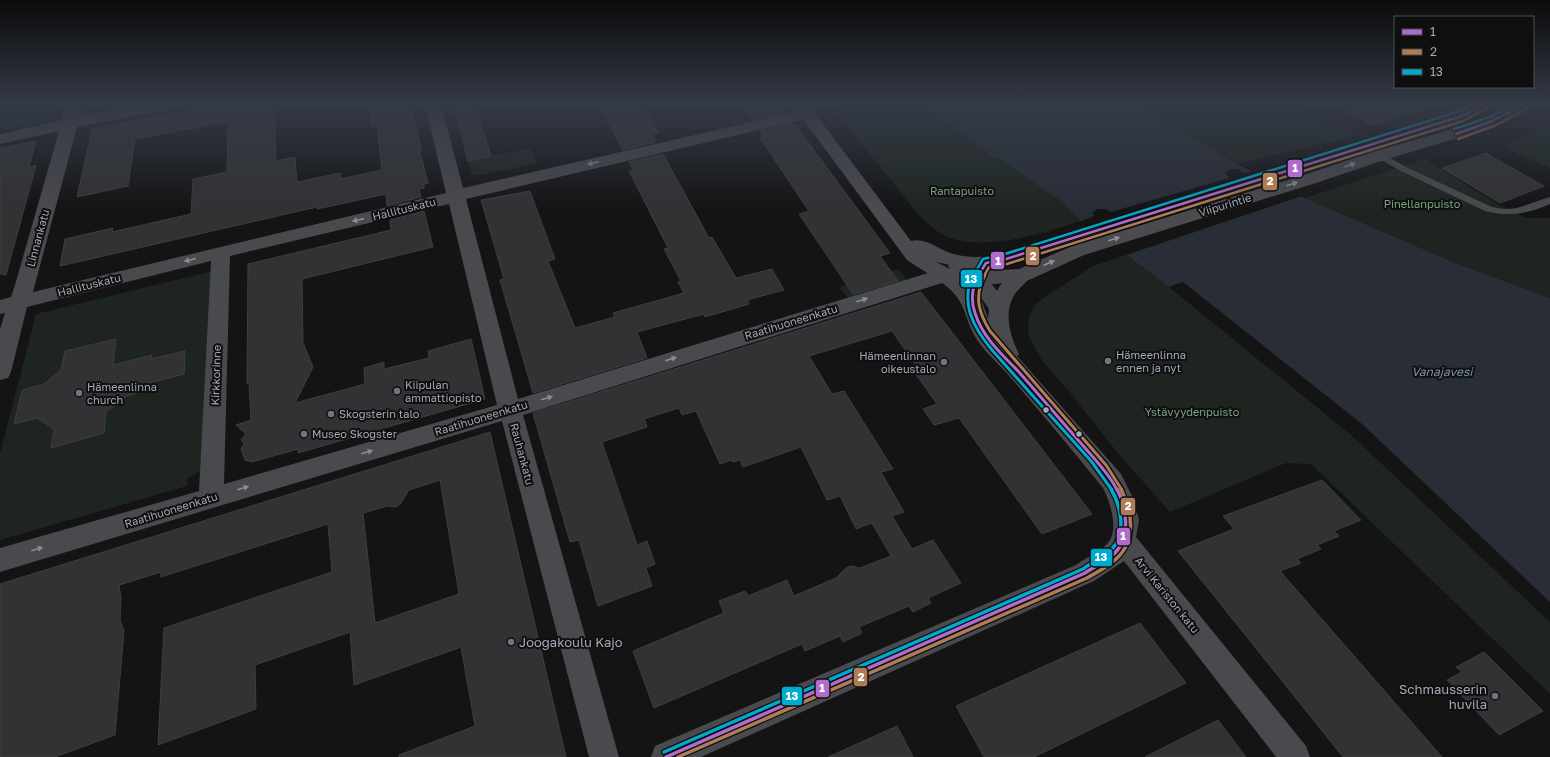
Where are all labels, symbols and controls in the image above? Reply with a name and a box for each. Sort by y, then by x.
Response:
legend [1394,16,1534,88]
text: 1 [1430,24,1436,39]
text: 2 [1430,44,1437,59]
text: 13 [1430,64,1443,79]
line badge: 1 [1287,159,1303,178]
one-way arrow [587,161,599,167]
text: 1 [1292,161,1298,174]
one-way arrow [1344,162,1356,168]
line badge: 2 [1262,172,1278,191]
text: 2 [1267,174,1274,187]
one-way arrow [1286,181,1298,187]
park label: Rantapuisto [930,184,994,197]
street label: Viipurintie [1197,190,1253,219]
street label: Hallituskatu [371,194,437,223]
park label: Pinellanpuisto [1384,197,1461,210]
street label: Linnankatu [24,208,51,268]
one-way arrow [352,217,364,223]
one-way arrow [1109,236,1121,242]
line badge: 2 [1025,246,1040,266]
text: 2 [1030,249,1037,262]
line badge: 1 [990,251,1005,270]
text: 1 [995,254,1001,267]
one-way arrow [184,257,197,263]
one-way arrow [1044,260,1055,266]
line badge: 13 [960,269,983,288]
street label: Hallituskatu [56,270,122,299]
text: 13 [965,272,977,285]
one-way arrow [856,297,868,303]
street label: Raatihuoneenkatu [743,301,839,342]
street label: Kirkkorinne [208,344,223,406]
place label: Hämeenlinna ennen ja nyt [1116,348,1186,374]
place label: Hämeenlinnan oikeustalo [859,349,936,375]
one-way arrow [665,356,677,362]
marker: Hämeenlinna ennen ja nyt [1103,356,1113,366]
marker: Hämeenlinnan oikeustalo [939,357,949,367]
water label: Vanajavesi [1411,364,1474,379]
place label: Kiipulan ammattiopisto [405,378,482,404]
place label: Hämeenlinna church [87,380,157,406]
marker: Kiipulan ammattiopisto [392,386,402,396]
marker: Hämeenlinna church [74,388,84,398]
one-way arrow [541,395,553,401]
street label: Raatihuoneenkatu [433,397,529,438]
unlabelled marker [1041,405,1051,415]
park label: Ystävyydenpuisto [1145,405,1240,418]
place label: Skogsterin talo [339,407,420,420]
marker: Skogsterin talo [326,409,336,419]
street label: Rauhankatu [508,422,537,486]
place label: Museo Skogster [312,427,398,440]
marker: Museo Skogster [299,429,309,439]
unlabelled marker [1074,429,1084,439]
one-way arrow [362,449,374,455]
one-way arrow [237,485,249,491]
street label: Raatihuoneenkatu [123,489,219,530]
line badge: 2 [1120,497,1136,516]
text: 2 [1125,499,1132,512]
line badge: 1 [1116,527,1131,546]
text: 1 [1120,529,1126,542]
one-way arrow [32,546,44,552]
line badge: 13 [1090,548,1113,567]
text: 13 [1095,550,1107,563]
street label: Arvi Kariston katu [1133,554,1202,635]
place label: Joogakoulu Kajo [519,634,623,650]
marker: Joogakoulu Kajo [506,637,516,647]
line badge: 2 [853,667,868,687]
text: 2 [858,670,865,683]
line badge: 1 [815,679,830,698]
text: 1 [819,681,825,694]
place label: Schmausserin huvila [1399,681,1487,712]
line badge: 13 [781,686,803,706]
text: 13 [786,689,798,702]
marker: Schmausserin huvila [1490,691,1500,701]

